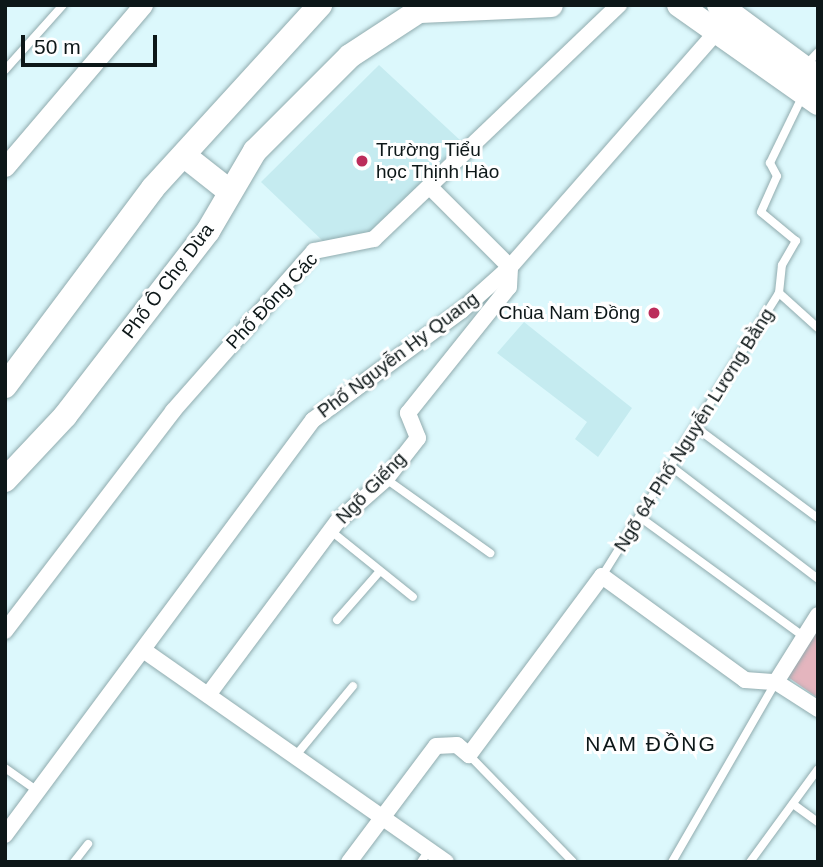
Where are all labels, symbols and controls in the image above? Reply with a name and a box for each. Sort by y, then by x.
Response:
scale bar [24,21,161,65]
text: 50 m [34,35,81,58]
place label: Trường Tiểu học Thịnh Hào [376,139,500,183]
marker: Trường Tiểu học Thịnh Hào [354,153,370,169]
street label: Phố Ô Chợ Dừa [117,219,219,343]
street label: Phố Đông Các [222,248,322,354]
street label: Phố Nguyễn Hy Quang [313,287,483,423]
place label: Chùa Nam Đồng [498,302,640,324]
street label: Ngõ 64 Phố Nguyễn Lương Bằng [609,304,779,556]
marker: Chùa Nam Đồng [646,305,662,321]
street label: Ngõ Giếng [331,447,411,529]
district label: NAM ĐỒNG [586,731,716,757]

